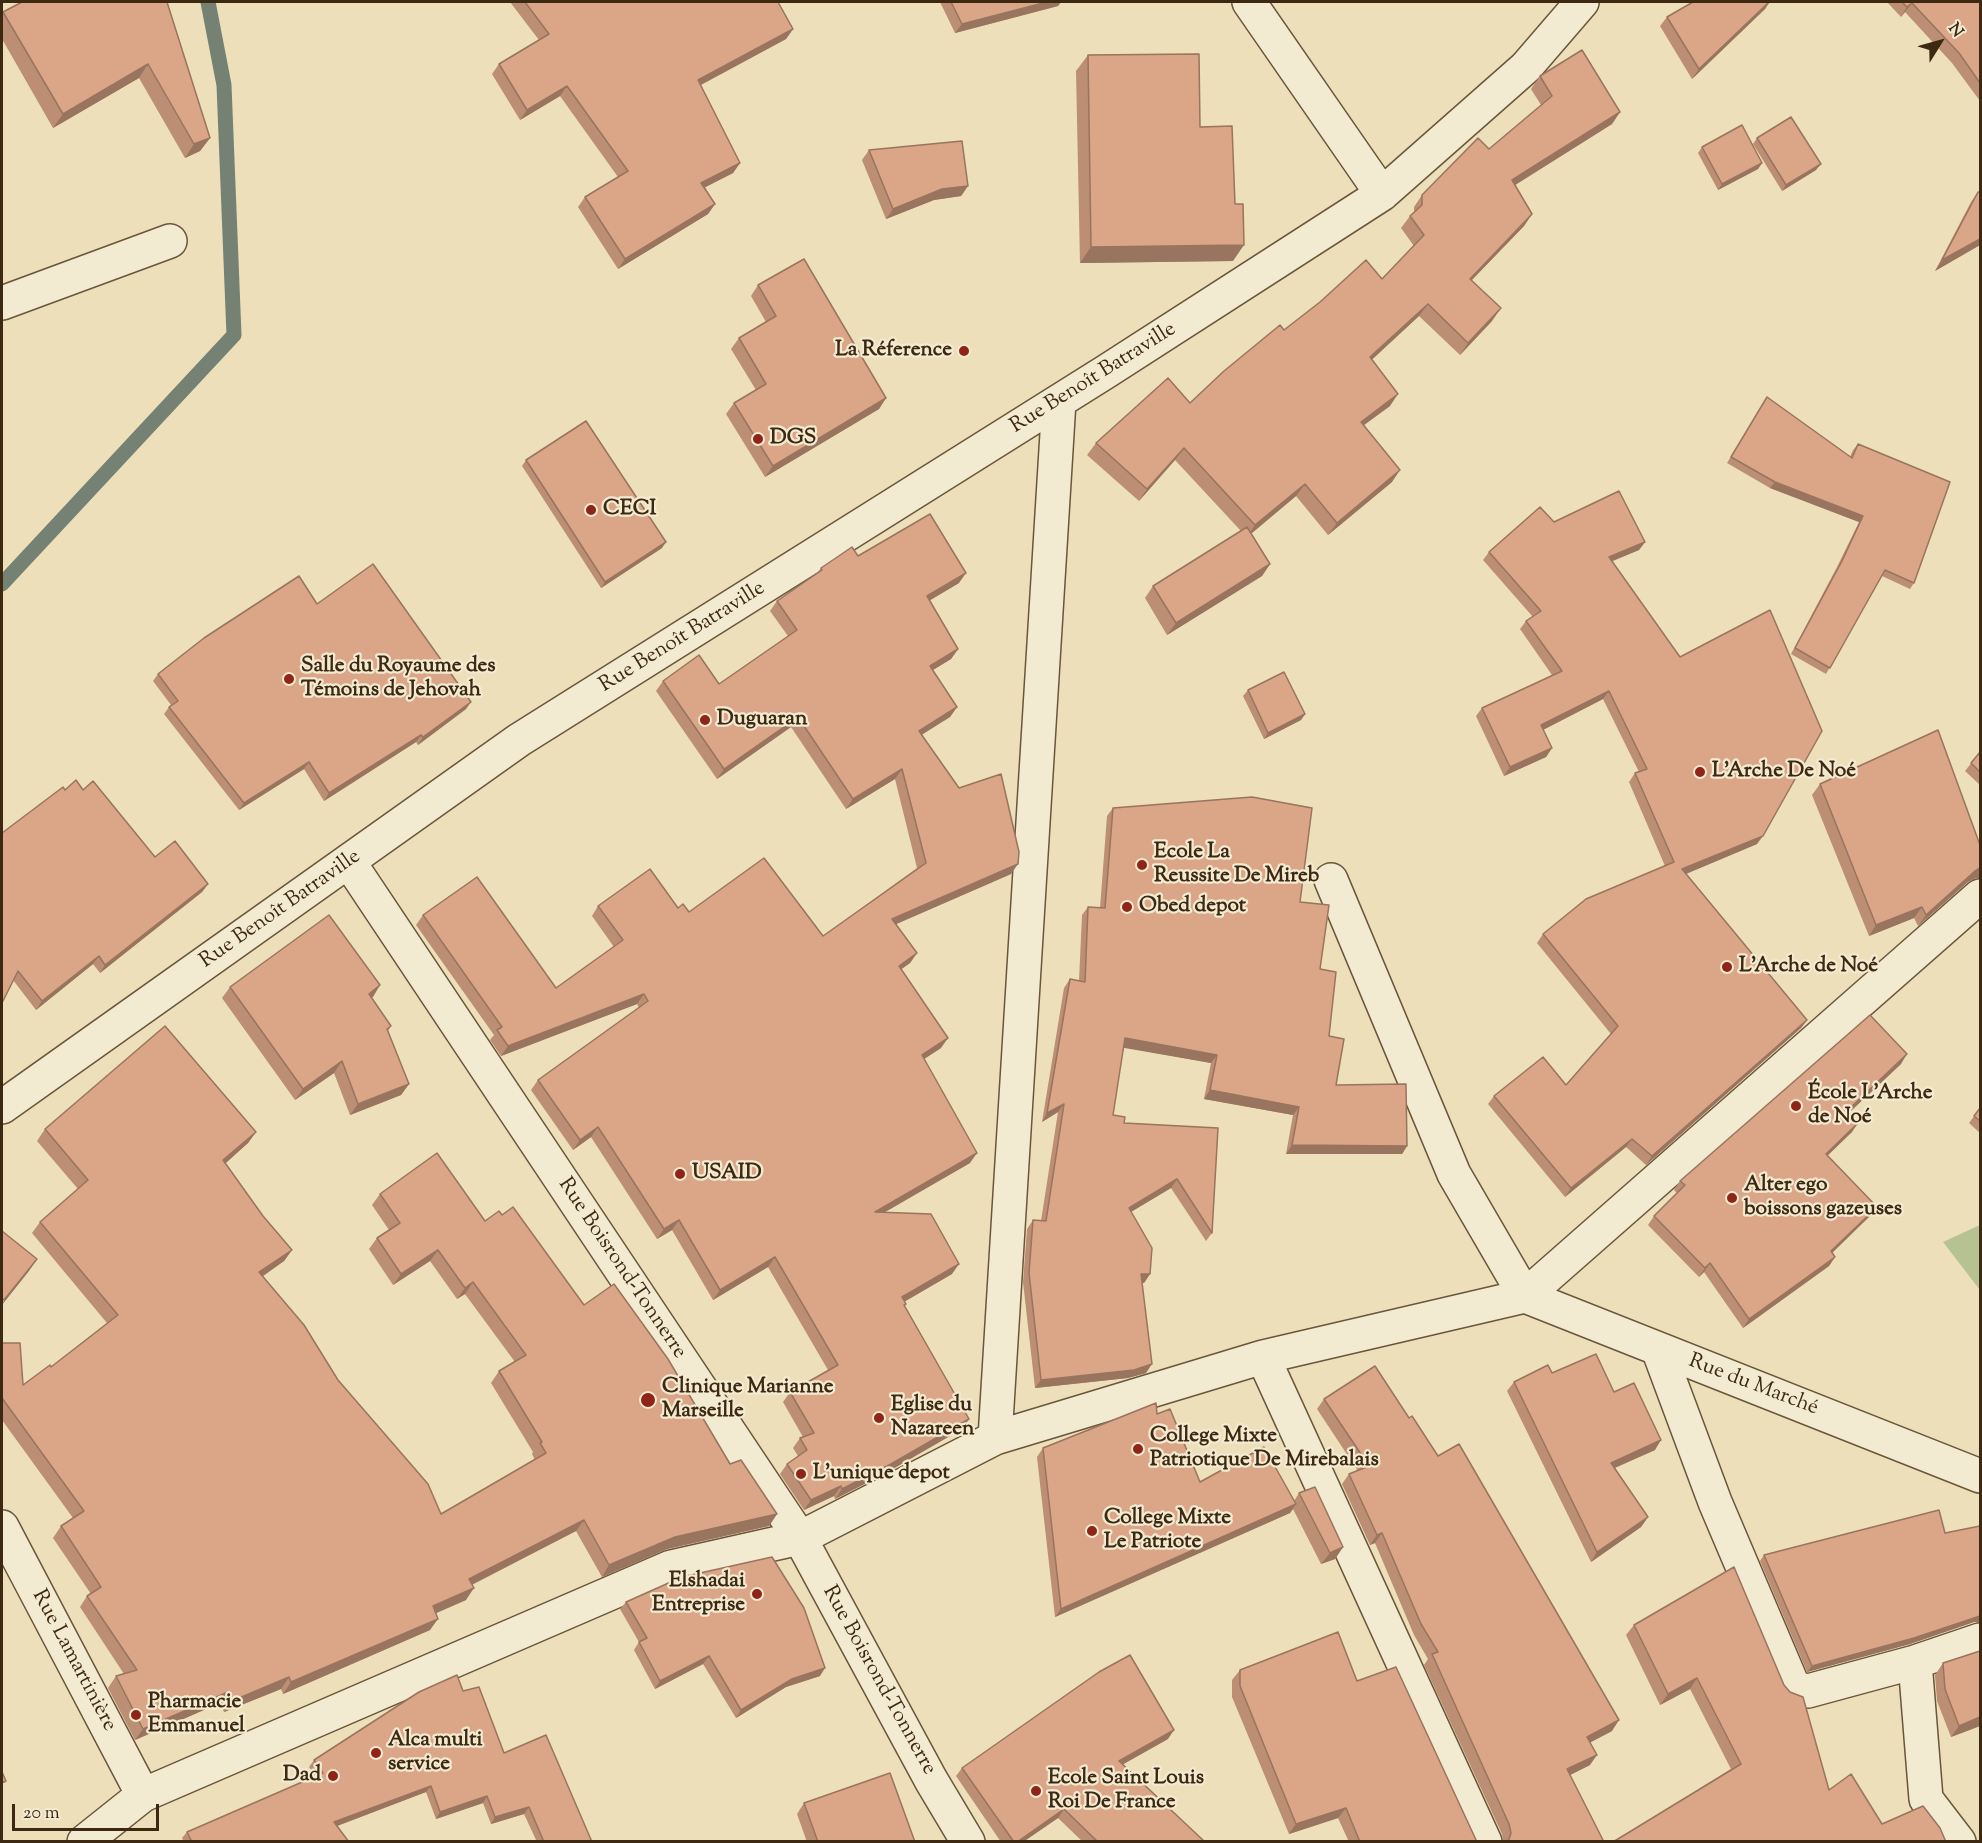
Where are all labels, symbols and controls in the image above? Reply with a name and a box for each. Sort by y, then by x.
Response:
north arrow [1910,12,1970,72]
text: N [1942,19,1968,43]
street label: Rue Benoît Batraville [1007,318,1181,440]
place label: La Réference [835,338,952,364]
marker: La Réference [957,344,971,358]
place label: DGS [770,426,816,452]
marker: DGS [751,432,765,446]
place label: CECI [603,497,656,523]
marker: CECI [584,503,598,517]
street label: Rue Benoît Batraville [596,577,770,699]
place label: Salle du Royaume des Témoins de Jehovah [301,654,496,704]
marker: Salle du Royaume des Témoins de Jehovah [282,672,296,686]
place label: Duguaran [717,707,807,733]
marker: Duguaran [698,713,712,727]
place label: L'Arche De Noé [1712,759,1856,785]
marker: L'Arche De Noé [1693,765,1707,779]
place label: Ecole La Reussite De Mireb [1154,840,1319,890]
street label: Rue Benoît Batraville [196,845,366,975]
marker: Ecole La Reussite De Mireb [1135,858,1149,872]
place label: Obed depot [1139,894,1246,920]
marker: Obed depot [1120,900,1134,914]
place label: L'Arche de Noé [1739,954,1878,980]
marker: L'Arche de Noé [1720,960,1734,974]
place label: École L'Arche de Noé [1808,1081,1932,1131]
marker: École L'Arche de Noé [1789,1099,1803,1113]
place label: USAID [692,1161,762,1187]
marker: USAID [673,1167,687,1181]
place label: Alter ego boissons gazeuses [1744,1173,1902,1223]
street label: Rue Boisrond-Tonnerre [551,1174,691,1364]
marker: Alter ego boissons gazeuses [1725,1191,1739,1205]
street label: Rue du Marché [1685,1350,1821,1422]
place label: Clinique Marianne Marseille [662,1375,834,1425]
marker: Clinique Marianne Marseille [639,1391,657,1409]
place label: Eglise du Nazareen [891,1393,975,1443]
marker: Eglise du Nazareen [872,1411,886,1425]
place label: College Mixte Patriotique De Mirebalais [1150,1424,1379,1474]
marker: College Mixte Patriotique De Mirebalais [1131,1442,1145,1456]
place label: L'unique depot [813,1461,950,1487]
marker: L'unique depot [794,1467,808,1481]
place label: College Mixte Le Patriote [1104,1506,1231,1556]
marker: College Mixte Le Patriote [1085,1524,1099,1538]
place label: Elshadai Entreprise [652,1569,745,1619]
street label: Rue Boisrond-Tonnerre [815,1582,941,1780]
street label: Rue Lamartinière [25,1586,121,1736]
marker: Elshadai Entreprise [750,1587,764,1601]
place label: Pharmacie Emmanuel [148,1690,245,1740]
marker: Pharmacie Emmanuel [129,1708,143,1722]
place label: Alca multi service [388,1728,482,1778]
marker: Alca multi service [369,1746,383,1760]
place label: Dad [283,1763,321,1789]
place label: Ecole Saint Louis Roi De France [1048,1766,1204,1816]
marker: Dad [326,1769,340,1783]
marker: Ecole Saint Louis Roi De France [1029,1784,1043,1798]
scale bar [15,1792,162,1830]
text: 20 m [23,1801,60,1827]

